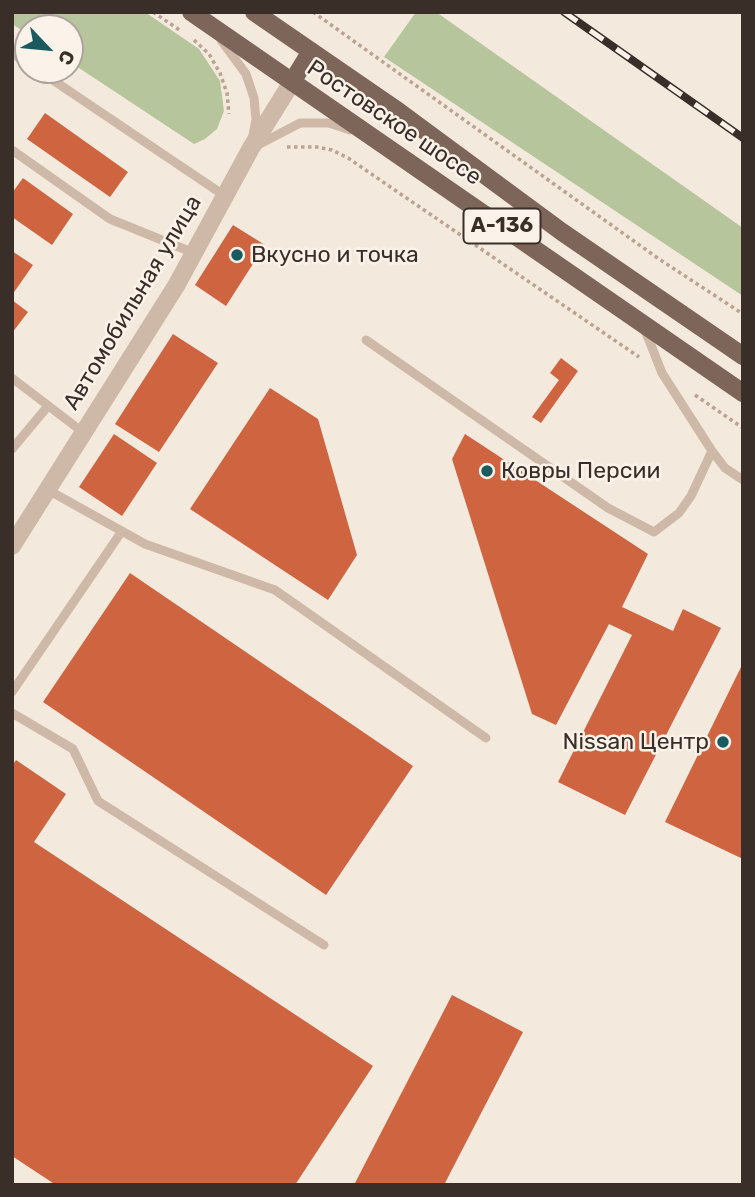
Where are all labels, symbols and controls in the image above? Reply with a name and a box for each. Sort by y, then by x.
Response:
north arrow [14,14,84,84]
text: С [53,47,80,69]
street label: Ростовское шоссе [302,54,486,192]
street label: Автомобильная улица [58,191,208,415]
road number: А-136 [463,208,540,244]
place label: Вкусно и точка [251,241,419,269]
marker: Вкусно и точка [229,247,245,263]
place label: Ковры Персии [501,457,660,485]
marker: Ковры Персии [479,463,495,479]
place label: Nissan Центр [563,728,709,756]
marker: Nissan Центр [715,734,731,750]

